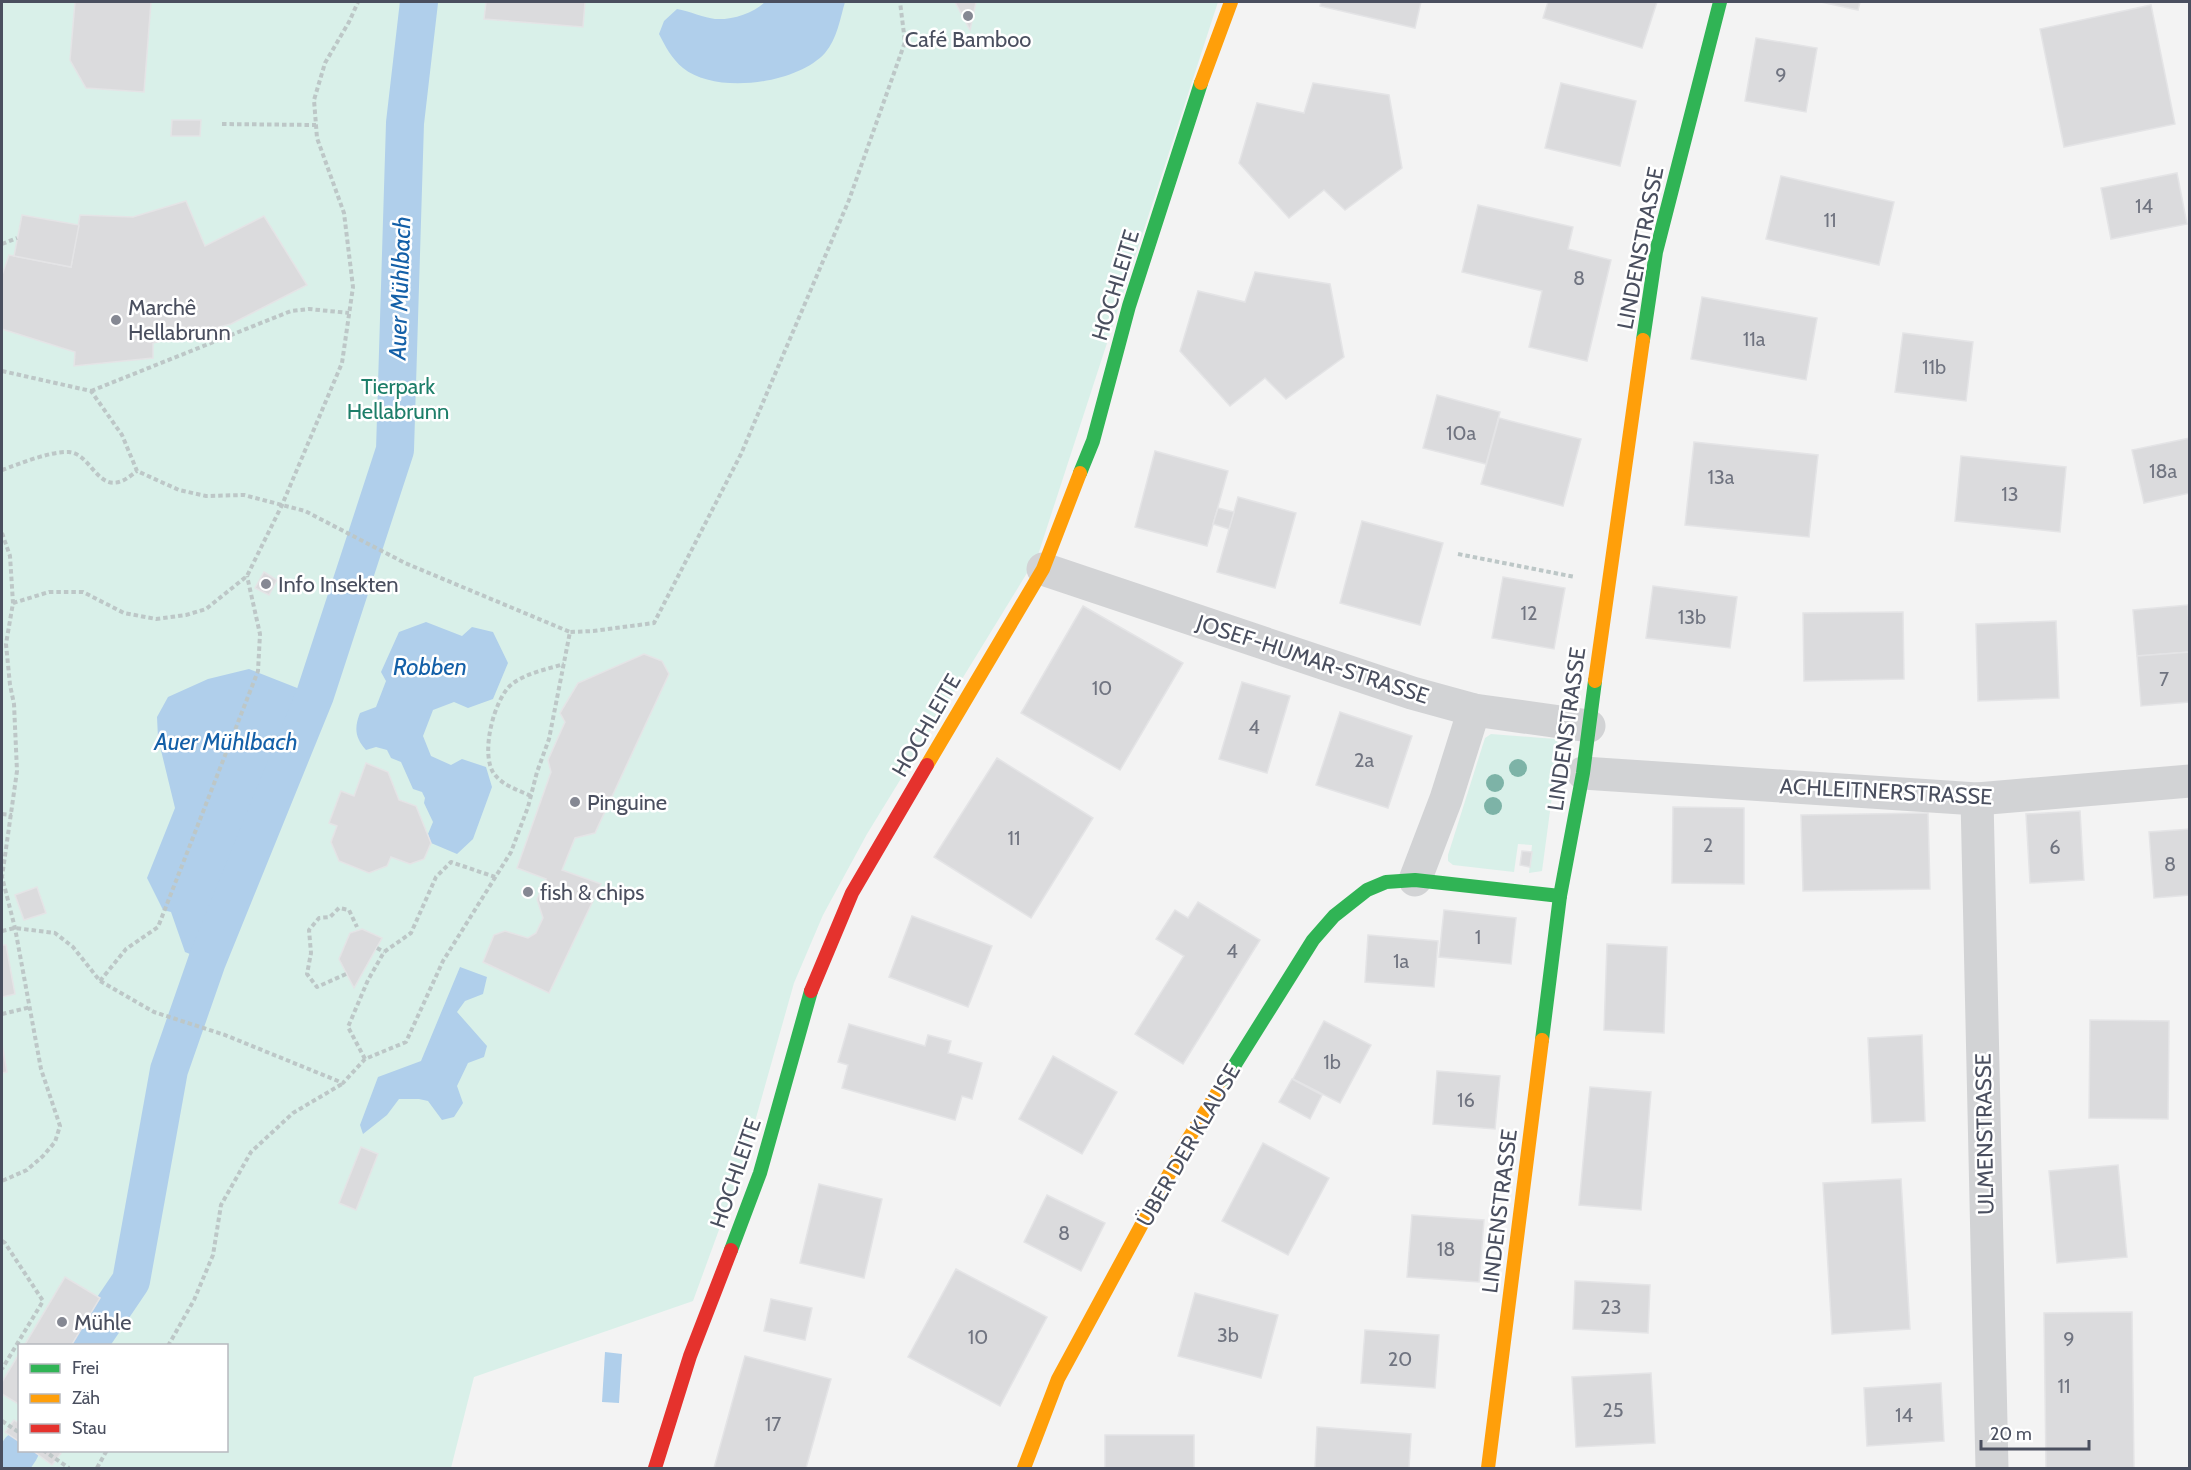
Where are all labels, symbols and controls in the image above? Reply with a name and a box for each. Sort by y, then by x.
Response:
marker: Café Bamboo [961,9,975,23]
place label: Café Bamboo [905,26,1031,53]
house number: 9 [1775,63,1787,87]
street label: LINDENSTRASSE [1611,164,1669,332]
house number: 14 [2135,194,2153,218]
house number: 11 [1823,208,1837,232]
water label: Auer Mühlbach [382,216,416,361]
street label: HOCHLEITE [1086,227,1145,344]
house number: 8 [1573,266,1585,290]
place label: Marchê Hellabrunn [128,294,231,346]
marker: Marchê Hellabrunn [109,313,123,327]
house number: 11a [1743,327,1766,351]
house number: 11b [1922,355,1946,379]
park label: Tierpark Hellabrunn [347,373,449,425]
house number: 10a [1446,421,1476,445]
house number: 18a [2149,459,2178,483]
house number: 13a [1708,465,1735,489]
house number: 13 [2001,482,2019,506]
place label: Info Insekten [278,571,399,598]
marker: Info Insekten [259,577,273,591]
house number: 12 [1521,601,1538,625]
house number: 13b [1678,605,1706,629]
street label: JOSEF-HUMAR-STRASSE [1192,609,1432,710]
street label: LINDENSTRASSE [1542,645,1591,813]
water label: Robben [393,652,467,681]
house number: 7 [2159,667,2169,691]
street label: HOCHLEITE [886,669,967,781]
house number: 10 [1092,676,1112,700]
house number: 4 [1248,715,1260,739]
water label: Auer Mühlbach [153,727,298,756]
house number: 2a [1354,748,1374,772]
street label: ACHLEITNERSTRASSE [1779,772,1993,811]
place label: Pinguine [587,789,667,816]
marker: Pinguine [568,795,582,809]
house number: 11 [1007,826,1021,850]
house number: 2 [1703,833,1713,857]
house number: 6 [2049,835,2061,859]
house number: 8 [2164,852,2176,876]
place label: fish & chips [540,879,644,906]
marker: fish & chips [521,885,535,899]
house number: 1 [1475,925,1481,949]
house number: 4 [1226,939,1238,963]
house number: 1a [1393,949,1409,973]
house number: 1b [1323,1050,1341,1074]
street label: ULMENSTRASSE [1970,1053,1999,1215]
street label: ÜBER DER KLAUSE [1131,1059,1246,1231]
house number: 16 [1457,1088,1475,1112]
street label: HOCHLEITE [704,1115,767,1232]
street label: LINDENSTRASSE [1476,1127,1523,1295]
house number: 8 [1058,1221,1070,1245]
house number: 18 [1437,1237,1455,1261]
house number: 23 [1600,1295,1622,1319]
place label: Mühle [74,1309,131,1336]
marker: Mühle [55,1315,69,1329]
house number: 3b [1217,1323,1239,1347]
house number: 10 [968,1325,988,1349]
house number: 9 [2063,1327,2075,1351]
legend [18,1344,228,1452]
house number: 20 [1388,1347,1412,1371]
text: Frei [72,1357,99,1379]
house number: 11 [2057,1374,2071,1398]
text: Zäh [72,1387,100,1409]
house number: 25 [1602,1398,1624,1422]
house number: 14 [1895,1403,1913,1427]
house number: 17 [765,1412,781,1436]
scale bar [1981,1413,2089,1451]
text: Stau [72,1417,106,1439]
text: 20 m [1990,1423,2032,1445]

